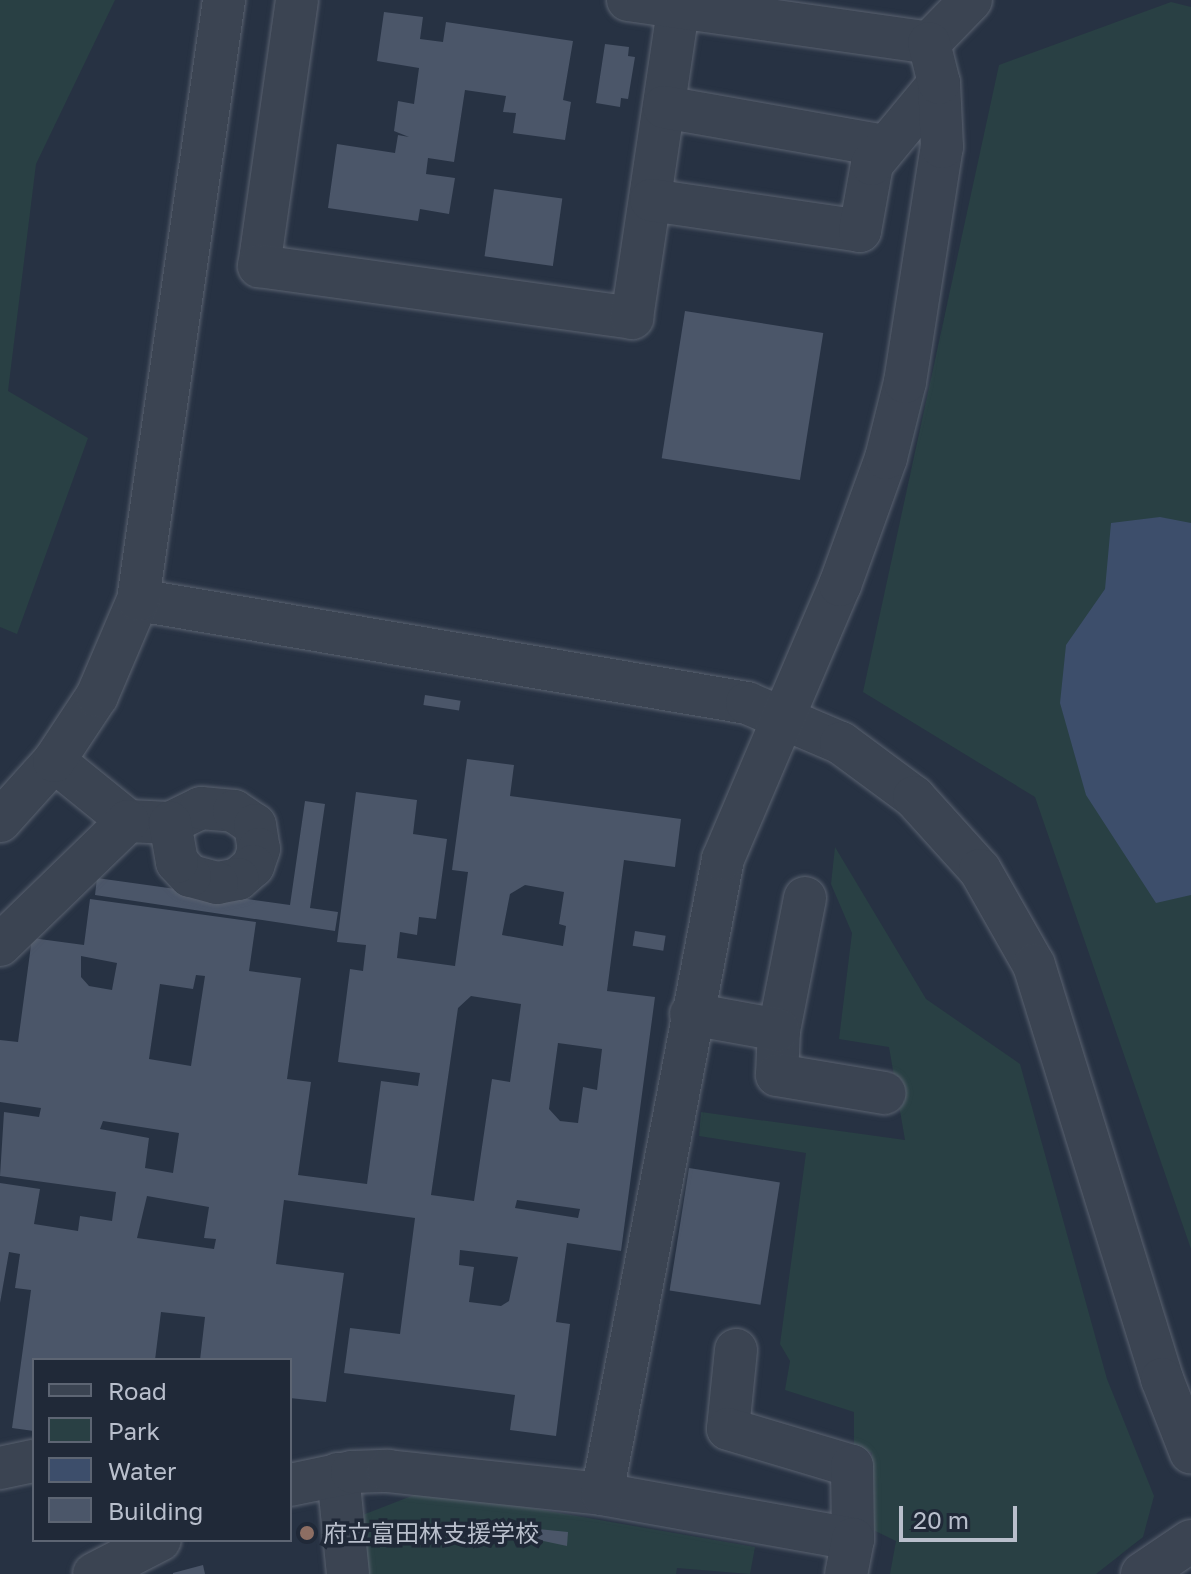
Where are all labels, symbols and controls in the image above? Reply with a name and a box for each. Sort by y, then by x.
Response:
legend [32,1358,292,1542]
text: Road [108,1376,167,1405]
text: Park [108,1416,160,1445]
text: Water [108,1456,176,1485]
scale bar [903,1490,1021,1540]
text: Building [108,1496,203,1525]
text: 20 m [913,1505,969,1534]
place label: 府立富田林支援学校 [323,1519,539,1547]
marker: 府立富田林支援学校 [298,1524,316,1542]

